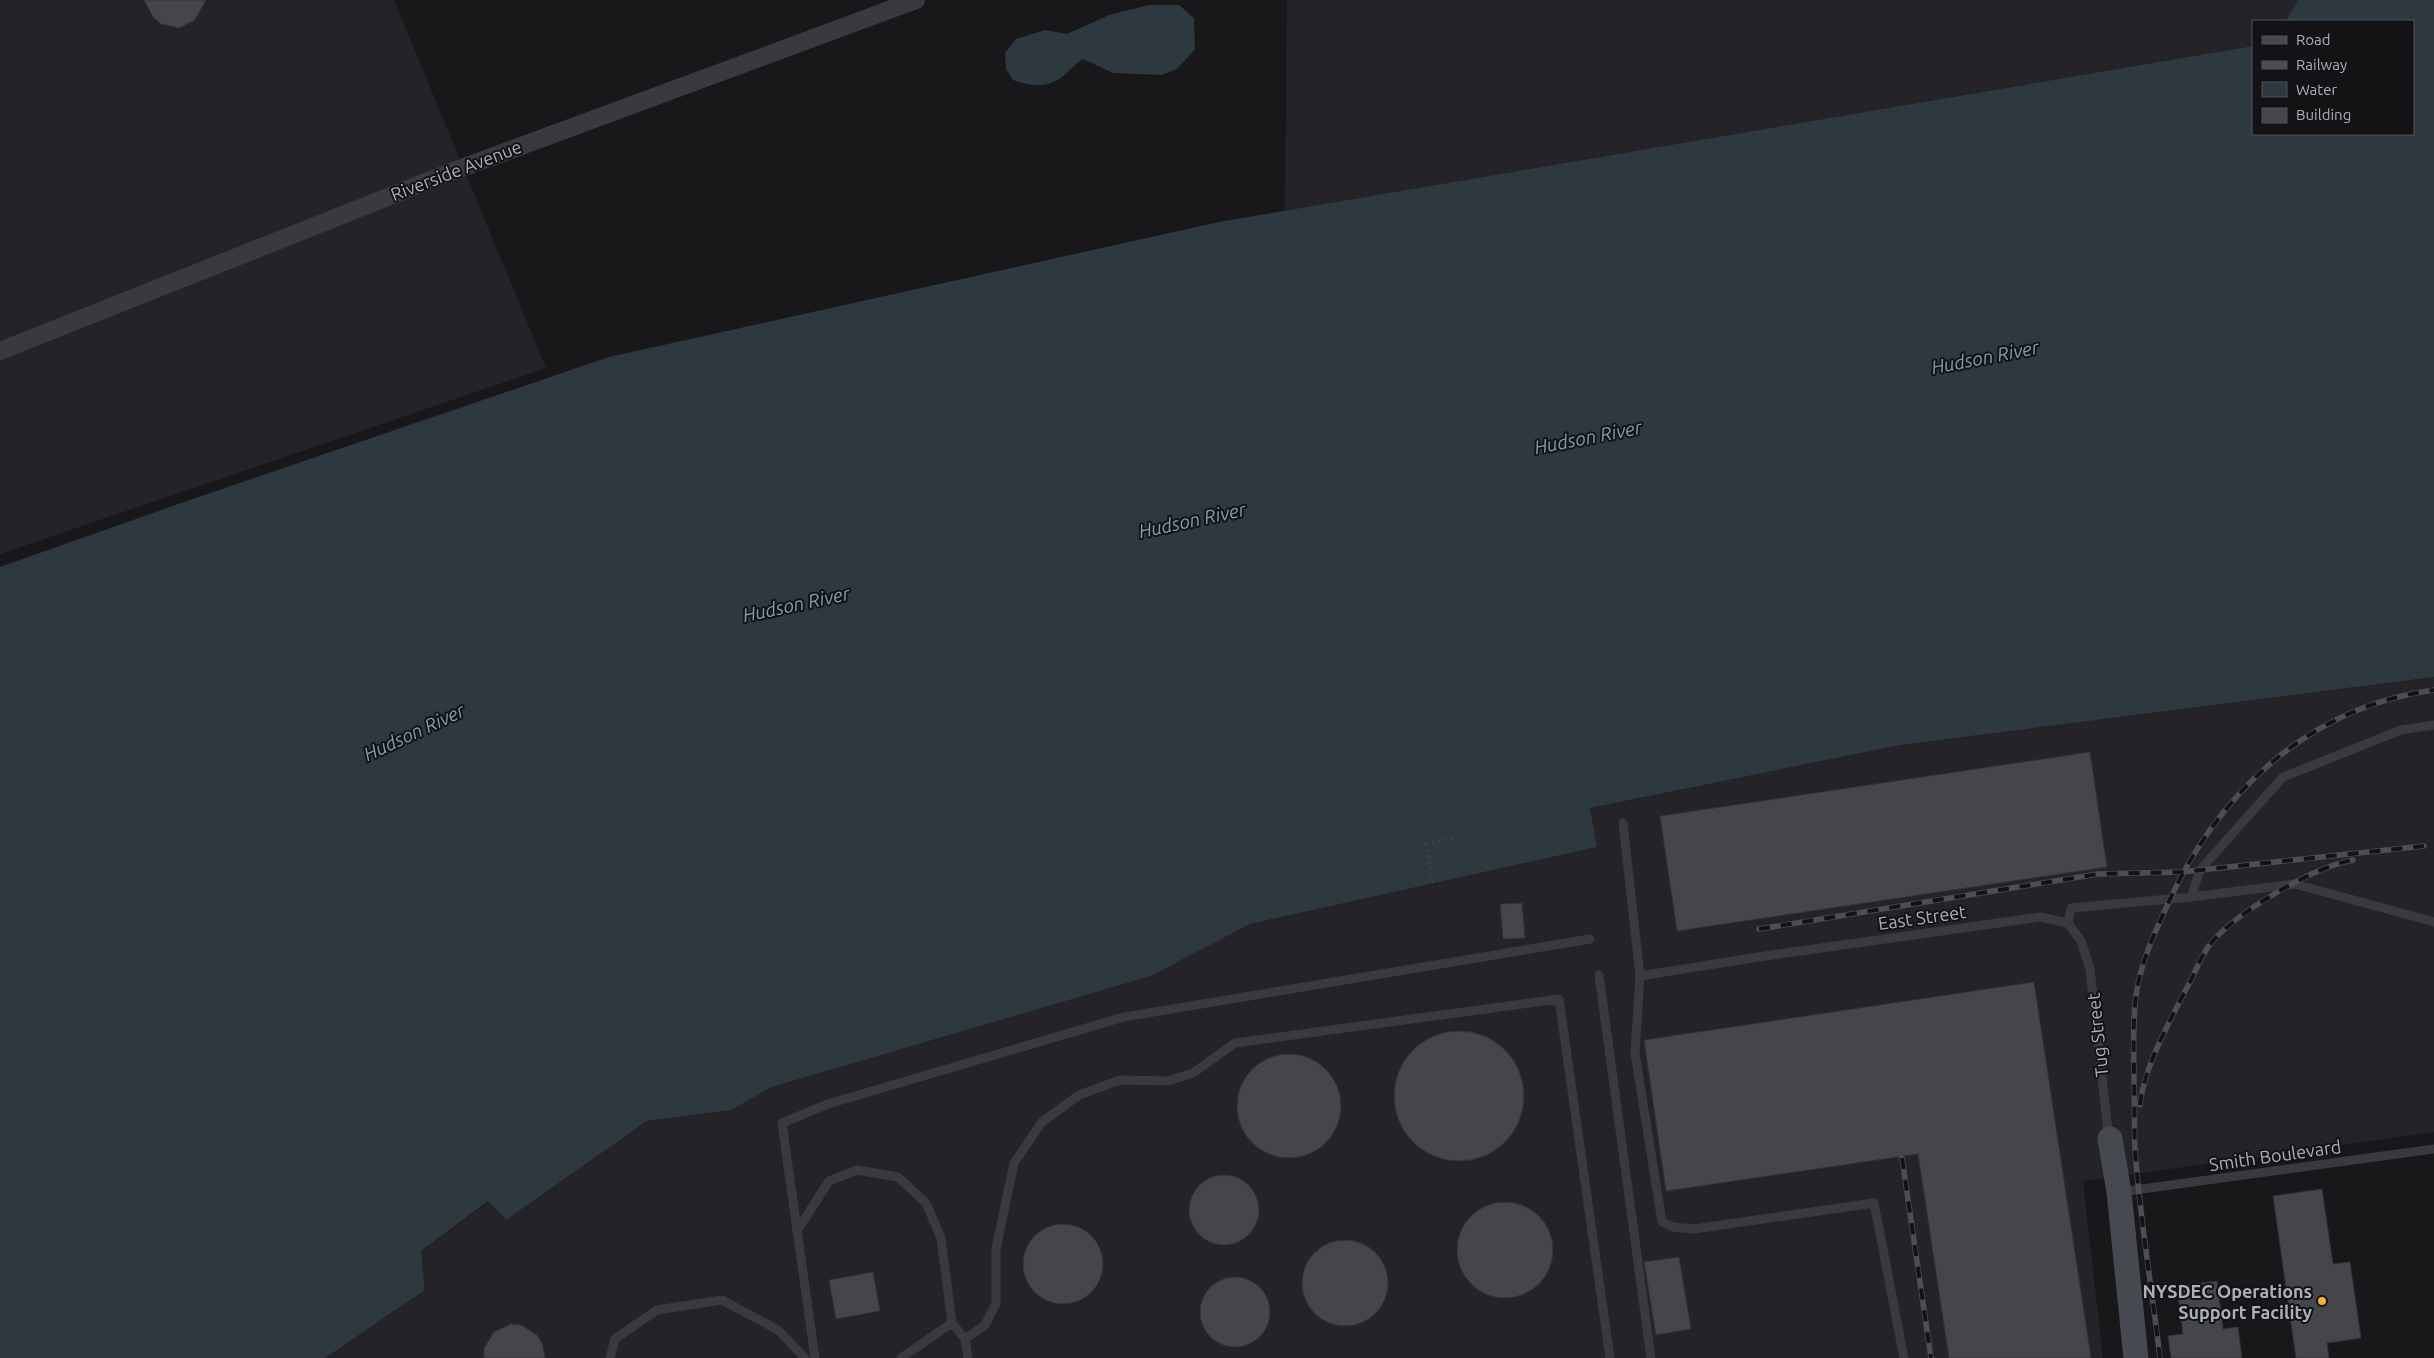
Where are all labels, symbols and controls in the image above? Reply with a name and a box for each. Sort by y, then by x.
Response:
legend [2252,20,2414,135]
text: Road [2296,31,2331,48]
text: Railway [2296,56,2347,73]
text: Water [2296,81,2337,98]
text: Building [2296,106,2351,123]
street label: Riverside Avenue [388,136,524,204]
water label: Hudson River [1929,336,2041,378]
water label: Hudson River [1532,416,1644,458]
water label: Hudson River [1136,498,1248,542]
water label: Hudson River [740,582,852,626]
water label: Hudson River [360,699,469,765]
street label: East Street [1877,901,1967,933]
street label: Tug Street [2083,992,2111,1078]
street label: Smith Boulevard [2208,1136,2342,1174]
place label: NYSDEC Operations Support Facility [2142,1281,2312,1322]
marker: NYSDEC Operations Support Facility [2316,1295,2328,1307]

